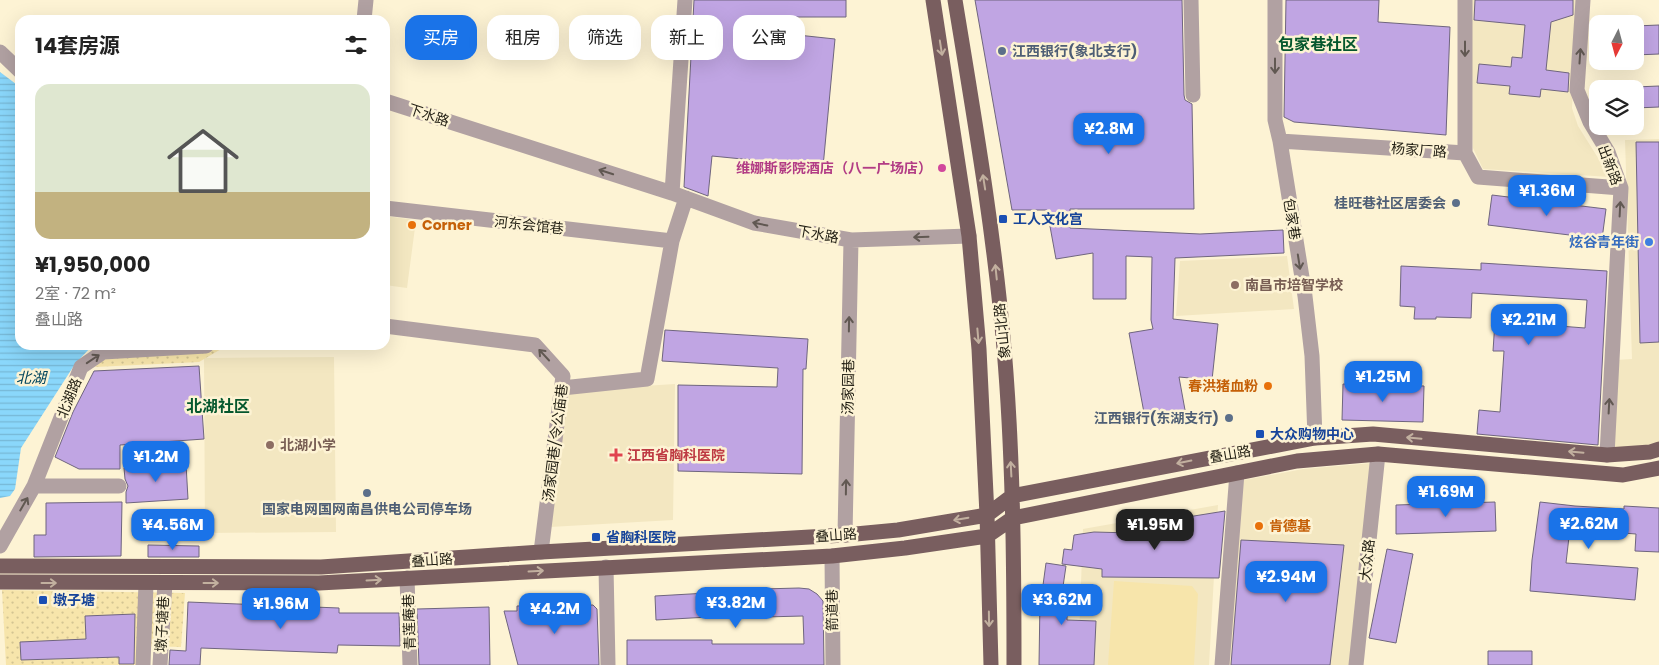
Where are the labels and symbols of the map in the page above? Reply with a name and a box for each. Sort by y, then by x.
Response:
north arrow [1589,15,1644,70]
district label: 包家巷社区 [1278,33,1358,56]
one-way arrow [936,40,946,56]
one-way arrow [1460,40,1470,56]
place label: 江西银行(象北支行) [1012,41,1137,61]
marker: 江西银行(象北支行) [996,45,1008,57]
one-way arrow [1575,48,1584,64]
one-way arrow [1270,58,1280,74]
street label: 下水路 [406,99,452,131]
pin: ¥2.8M [1074,112,1144,155]
street label: 杨家厂路 [1390,138,1448,162]
street label: 出新路 [1593,142,1627,188]
place label: 维娜斯影院酒店（八一广场店） [736,158,932,178]
marker: 维娜斯影院酒店（八一广场店） [936,162,948,174]
one-way arrow [598,166,614,176]
pin: ¥1.36M [1506,174,1588,217]
one-way arrow [979,175,989,191]
place label: 桂旺巷社区居委会 [1334,193,1446,213]
street label: 包家巷 [1279,197,1305,241]
marker: 桂旺巷社区居委会 [1450,197,1462,209]
one-way arrow [1615,201,1624,217]
place label: 工人文化宫 [1013,209,1083,229]
street label: 河东会馆巷 [493,211,565,239]
marker: 工人文化宫 [997,213,1009,225]
place label: Corner [422,215,472,235]
one-way arrow [752,218,768,228]
marker: Corner [406,219,418,231]
street label: 下水路 [796,221,840,247]
place label: 炫谷青年街 [1569,232,1639,252]
one-way arrow [913,233,929,242]
marker: 炫谷青年街 [1643,236,1655,248]
one-way arrow [1294,253,1304,269]
one-way arrow [991,265,1001,281]
place label: 南昌市培智学校 [1245,275,1343,295]
marker: 南昌市培智学校 [1229,279,1241,291]
street label: 象山北路 [989,302,1015,360]
pin: ¥2.21M [1488,304,1570,346]
one-way arrow [844,316,854,332]
one-way arrow [974,328,983,344]
one-way arrow [538,349,550,362]
one-way arrow [86,354,100,364]
street label: 汤家园巷 [838,359,858,415]
pin: ¥1.25M [1342,360,1424,403]
water label: 北湖 [16,367,48,388]
street label: 北湖路 [52,375,86,421]
place label: 春洪猪血粉 [1188,376,1258,396]
marker: 春洪猪血粉 [1262,380,1274,392]
street label: 汤家园巷/令公庙巷 [538,383,572,503]
district label: 北湖社区 [186,395,250,418]
one-way arrow [1605,398,1614,414]
place label: 江西银行(东湖支行) [1094,408,1219,428]
marker: 江西银行(东湖支行) [1223,412,1235,424]
place label: 大众购物中心 [1270,424,1354,444]
marker: 大众购物中心 [1254,428,1266,440]
one-way arrow [1406,433,1422,443]
place label: 北湖小学 [280,435,336,455]
marker: 北湖小学 [264,439,276,451]
pin: ¥1.2M [121,440,191,483]
street label: 叠山路 [1208,441,1252,467]
place label: 江西省胸科医院 [627,445,725,465]
one-way arrow [1568,447,1584,457]
marker: 江西省胸科医院 [609,448,623,462]
one-way arrow [1176,458,1192,468]
one-way arrow [1006,461,1015,477]
pin: ¥1.69M [1405,476,1487,518]
one-way arrow [841,479,851,495]
marker: 国家电网国网南昌供电公司停车场 [361,487,373,499]
one-way arrow [20,497,29,512]
place label: 国家电网国网南昌供电公司停车场 [262,499,472,519]
pin: ¥4.56M [132,508,214,551]
pin: ¥1.95M [1114,508,1196,551]
pin: ¥2.62M [1548,508,1630,550]
one-way arrow [954,515,970,525]
place label: 肯德基 [1269,516,1311,536]
marker: 肯德基 [1253,520,1265,532]
street label: 叠山路 [814,524,858,546]
place label: 省胸科医院 [606,527,676,547]
marker: 省胸科医院 [590,531,602,543]
street label: 大众路 [1355,538,1379,582]
street label: 叠山路 [410,549,454,571]
pin: ¥2.94M [1245,560,1327,603]
one-way arrow [528,567,544,576]
one-way arrow [365,576,381,585]
one-way arrow [40,578,56,588]
one-way arrow [202,578,219,588]
pin: ¥3.62M [1021,584,1103,626]
pin: ¥3.82M [695,586,777,629]
pin: ¥1.96M [240,588,322,630]
street label: 箭道巷 [822,589,842,631]
place label: 墩子塘 [53,590,95,610]
pin: ¥4.2M [520,592,590,635]
marker: 墩子塘 [37,594,49,606]
street label: 青莲庵巷 [398,594,420,650]
street label: 墩子塘巷 [151,596,173,652]
one-way arrow [985,611,994,627]

